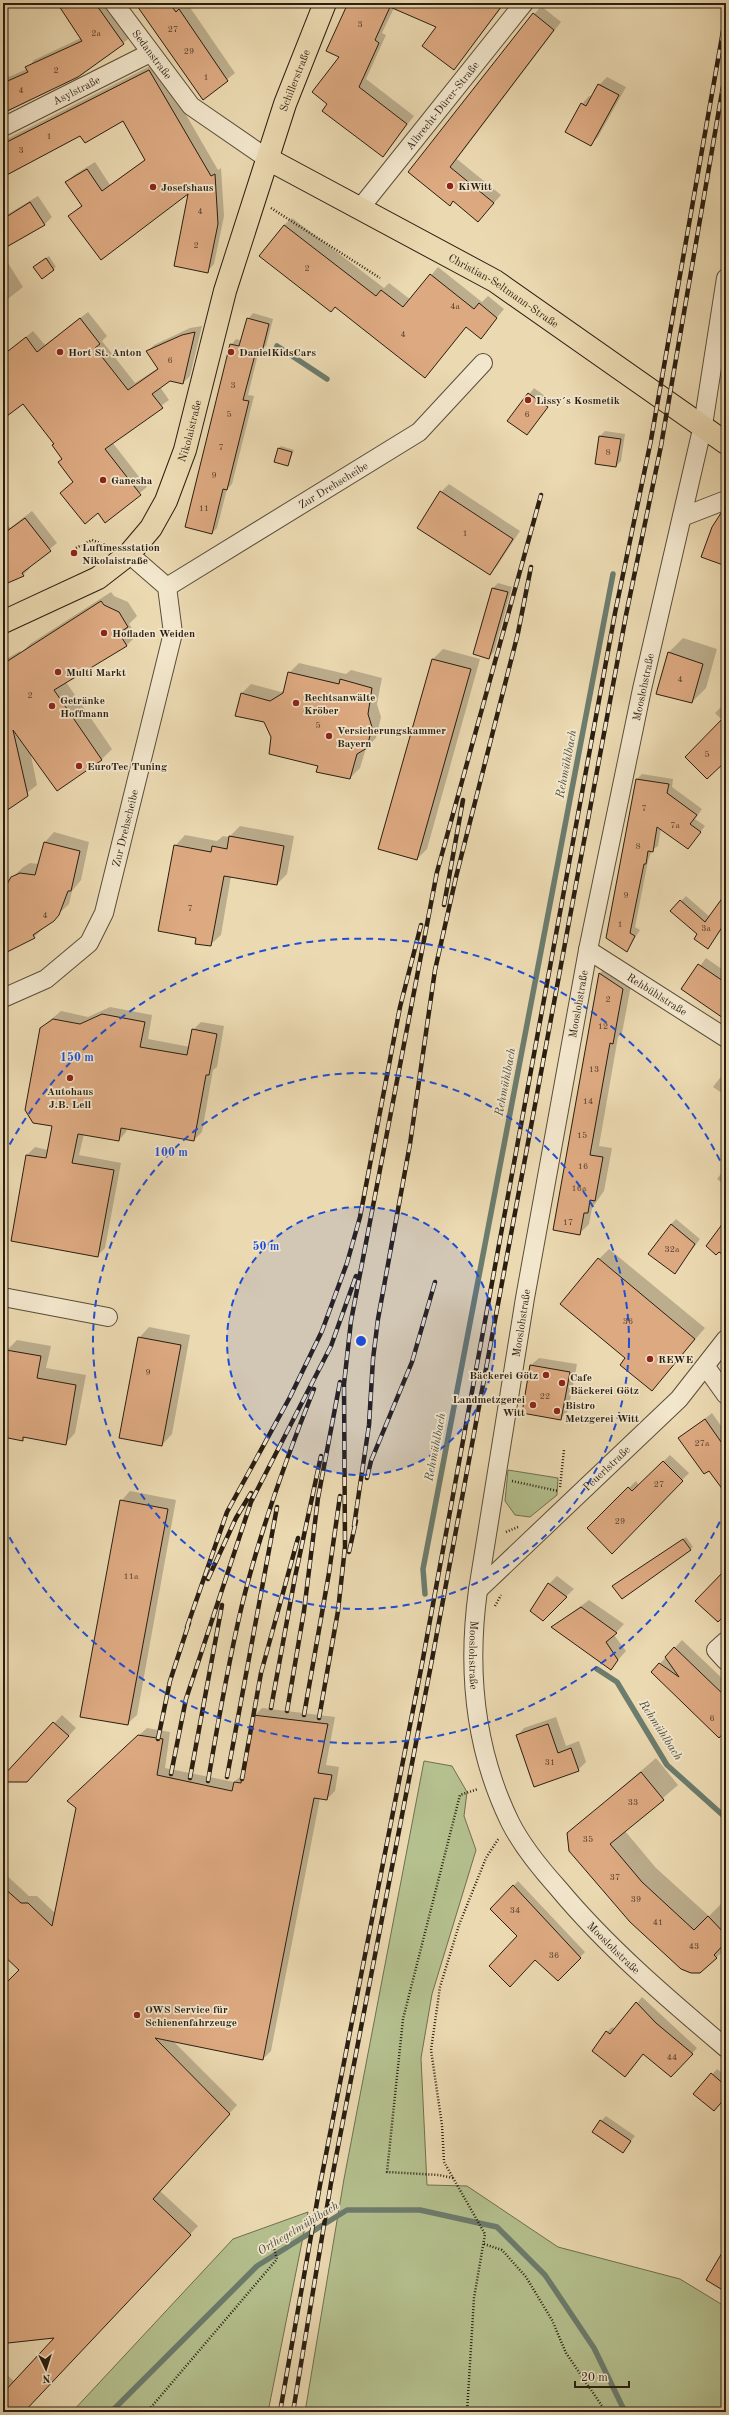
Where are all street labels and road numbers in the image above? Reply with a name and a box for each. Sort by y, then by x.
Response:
street label: Sedanstraße [129,28,173,82]
street label: Schillerstraße [279,48,313,113]
street label: Albrecht-Dürer-Straße [405,60,482,153]
street label: Asylstraße [51,75,102,108]
street label: Christian-Seltmann-Straße [446,253,560,331]
street label: Nikolaistraße [177,399,204,464]
street label: Zur Drehscheibe [297,461,370,512]
street label: Mooslohstraße [632,653,657,722]
street label: Zur Drehscheibe [112,789,141,868]
street label: Mooslohstraße [568,969,591,1039]
street label: Rehbühlstraße [624,972,688,1019]
street label: Mooslohstraße [512,1288,533,1358]
street label: Peuerlstraße [582,1445,633,1494]
street label: Mooslohstraße [466,1620,479,1690]
street label: Mooslohstraße [584,1921,641,1977]

